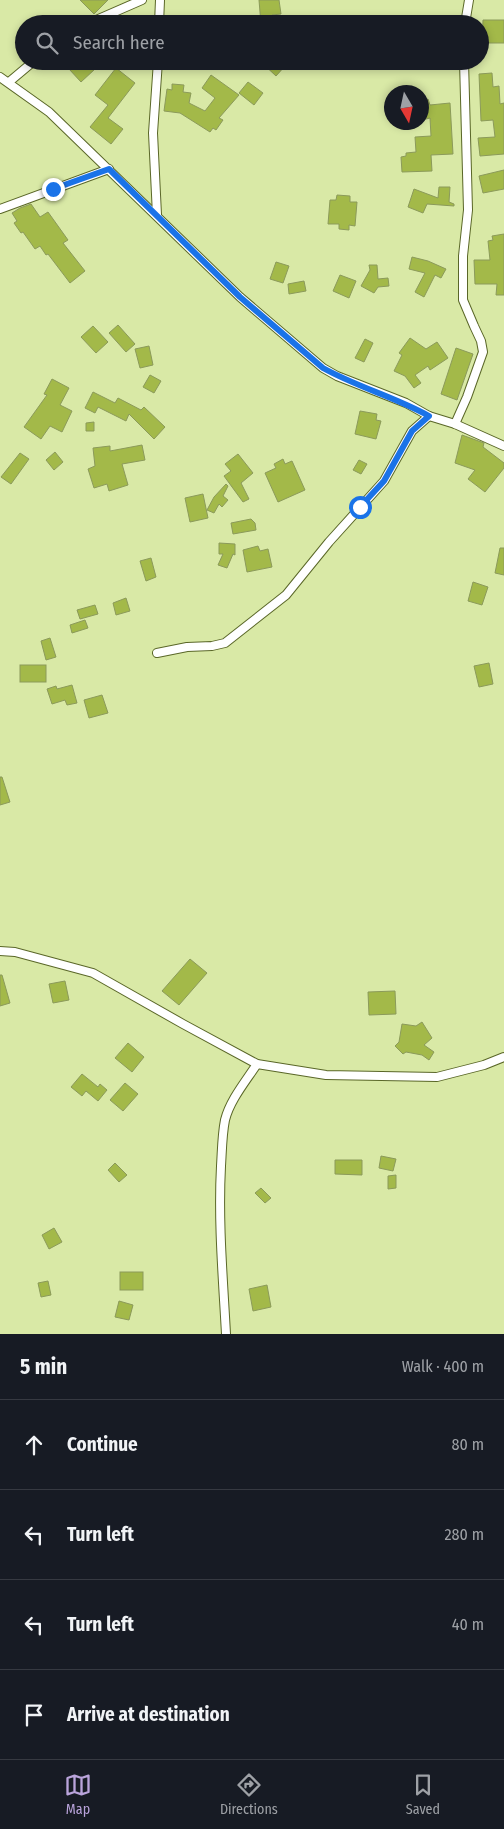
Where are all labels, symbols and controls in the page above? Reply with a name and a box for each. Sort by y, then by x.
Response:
search box [15,15,489,70]
icon: search [33,29,61,57]
text: Search here [73,31,165,54]
north arrow [384,85,429,130]
route end [42,178,65,201]
route start [349,496,372,519]
text: 5 min [20,1354,67,1380]
text: Walk · 400 m [402,1357,484,1376]
icon: ahead [20,1431,48,1459]
text: Continue [67,1433,138,1456]
text: 80 m [452,1435,484,1454]
icon: left [20,1521,48,1549]
text: Turn left [67,1523,134,1546]
text: 280 m [445,1525,484,1544]
icon: left [20,1611,48,1639]
text: Turn left [67,1613,134,1636]
text: 40 m [452,1615,484,1634]
icon: arrive [20,1701,48,1729]
text: Arrive at destination [67,1703,230,1726]
tab: Map [64,1771,92,1818]
tab: Directions [220,1771,278,1818]
tab: Saved [406,1771,440,1818]

